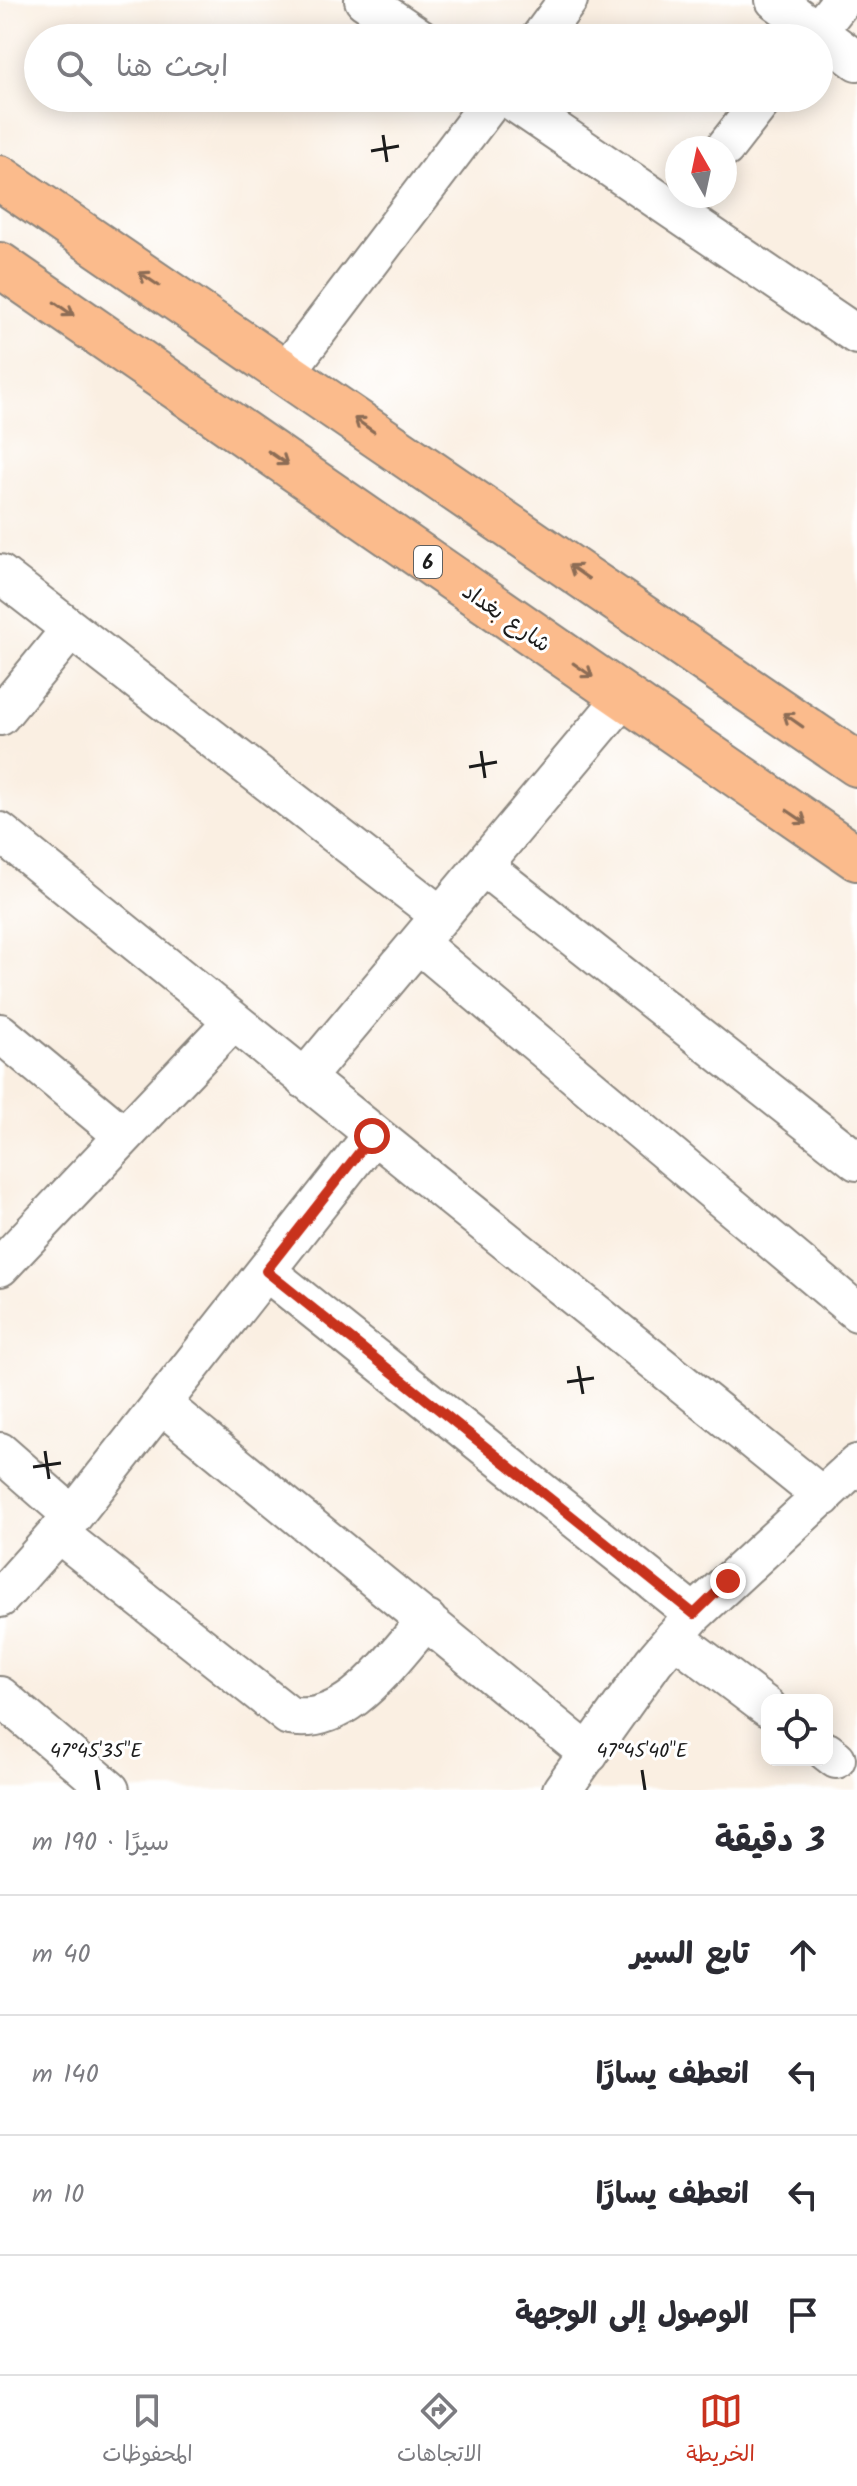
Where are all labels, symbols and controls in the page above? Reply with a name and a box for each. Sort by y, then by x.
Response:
search box [24,24,833,112]
text: ابحث هنا [116,44,228,92]
icon: search [52,46,96,90]
north arrow [665,136,737,208]
one-way arrow [139,270,161,287]
one-way arrow [53,301,75,317]
one-way arrow [354,417,376,433]
one-way arrow [266,450,288,466]
road number: 6 [414,546,442,578]
one-way arrow [568,564,590,580]
street label: شارع بغداد [454,576,557,663]
one-way arrow [571,662,593,678]
one-way arrow [782,712,804,728]
one-way arrow [786,809,808,825]
route start [354,1118,390,1154]
route end [710,1563,746,1599]
map controls [761,1694,833,1766]
button: locate [761,1694,833,1766]
text: 47°45'35"E [50,1736,143,1768]
text: 47°45'40"E [596,1736,689,1768]
text: 3 دقيقة [715,1815,825,1869]
text: سيرًا · 190 m [32,1822,169,1864]
text: تابع السير [631,1931,749,1979]
icon: ahead [781,1933,825,1977]
text: 40 m [32,1934,90,1976]
text: انعطف يسارًا [596,2051,749,2099]
icon: left [781,2053,825,2097]
text: 140 m [32,2054,99,2096]
text: انعطف يسارًا [596,2171,749,2219]
icon: left [781,2173,825,2217]
text: 10 m [32,2174,84,2216]
text: الوصول إلى الوجهة [515,2291,749,2339]
icon: arrive [781,2293,825,2337]
tab: المحفوظات [102,2389,193,2473]
tab: الاتجاهات [397,2389,482,2473]
tab: الخريطة [686,2389,755,2473]

